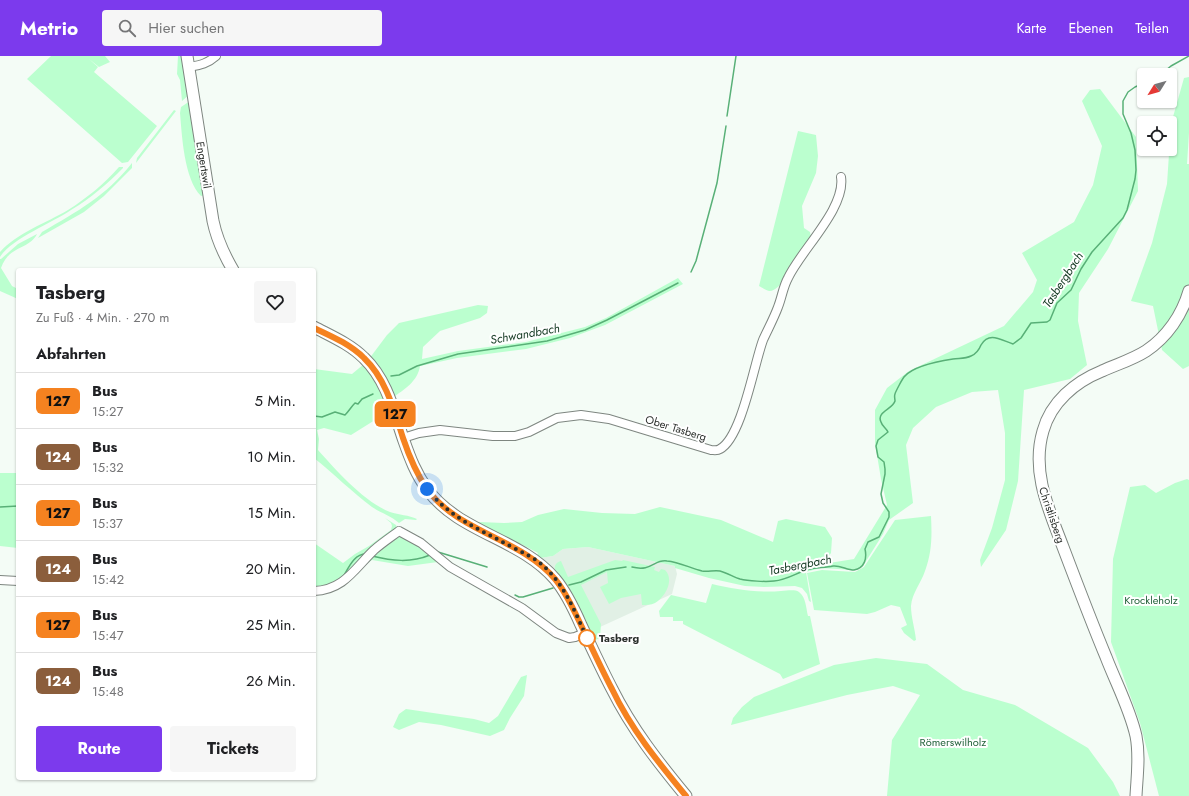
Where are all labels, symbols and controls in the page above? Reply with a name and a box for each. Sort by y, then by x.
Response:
search box [102,10,382,46]
text: Metrio [20,15,78,42]
icon: search [116,17,138,39]
text: Hier suchen [148,17,225,39]
text: Karte [1016,18,1046,38]
text: Ebenen [1068,18,1113,38]
text: Teilen [1135,18,1169,38]
north arrow [1137,68,1177,108]
map controls [1137,68,1177,156]
button: locate [1137,116,1177,156]
street label: Engertswil [192,140,216,190]
water label: Tasbergbach [1038,248,1088,312]
text: Tasberg [36,279,105,306]
button: heart [254,281,296,323]
text: Zu Fuß · 4 Min. · 270 m [36,308,169,327]
water label: Schwandbach [489,319,561,349]
text: Abfahrten [36,343,106,365]
text: Bus [92,380,117,402]
text: 5 Min. [255,390,296,412]
text: 127 [46,391,70,411]
line badge: 127 [372,401,418,427]
text: 15:27 [92,402,123,421]
text: 127 [383,404,407,424]
street label: Ober Tasberg [643,411,709,445]
text: Bus [92,436,117,458]
text: 10 Min. [247,446,296,468]
text: 124 [45,447,71,467]
text: 15:32 [92,458,124,477]
your location [417,479,437,499]
street label: Christlisberg [1035,485,1069,545]
text: Bus [92,492,117,514]
text: 15 Min. [248,502,296,524]
text: 127 [46,503,70,523]
text: 15:37 [92,514,123,533]
text: Bus [92,548,117,570]
water label: Tasbergbach [767,550,833,580]
text: 20 Min. [246,558,296,580]
text: 124 [45,559,71,579]
text: 15:42 [92,570,124,589]
park label: Krockleholz [1124,592,1178,608]
text: Bus [92,604,117,626]
text: 25 Min. [246,614,296,636]
text: 127 [46,615,70,635]
text: 15:47 [92,626,124,645]
marker: Tasberg [578,629,596,647]
place label: Tasberg [599,630,639,646]
text: Bus [92,660,117,682]
text: 26 Min. [246,670,296,692]
text: 124 [45,671,71,691]
text: 15:48 [92,682,124,701]
button: Route [36,726,162,772]
button: Tickets [170,726,296,772]
park label: Römerswilholz [920,734,986,750]

